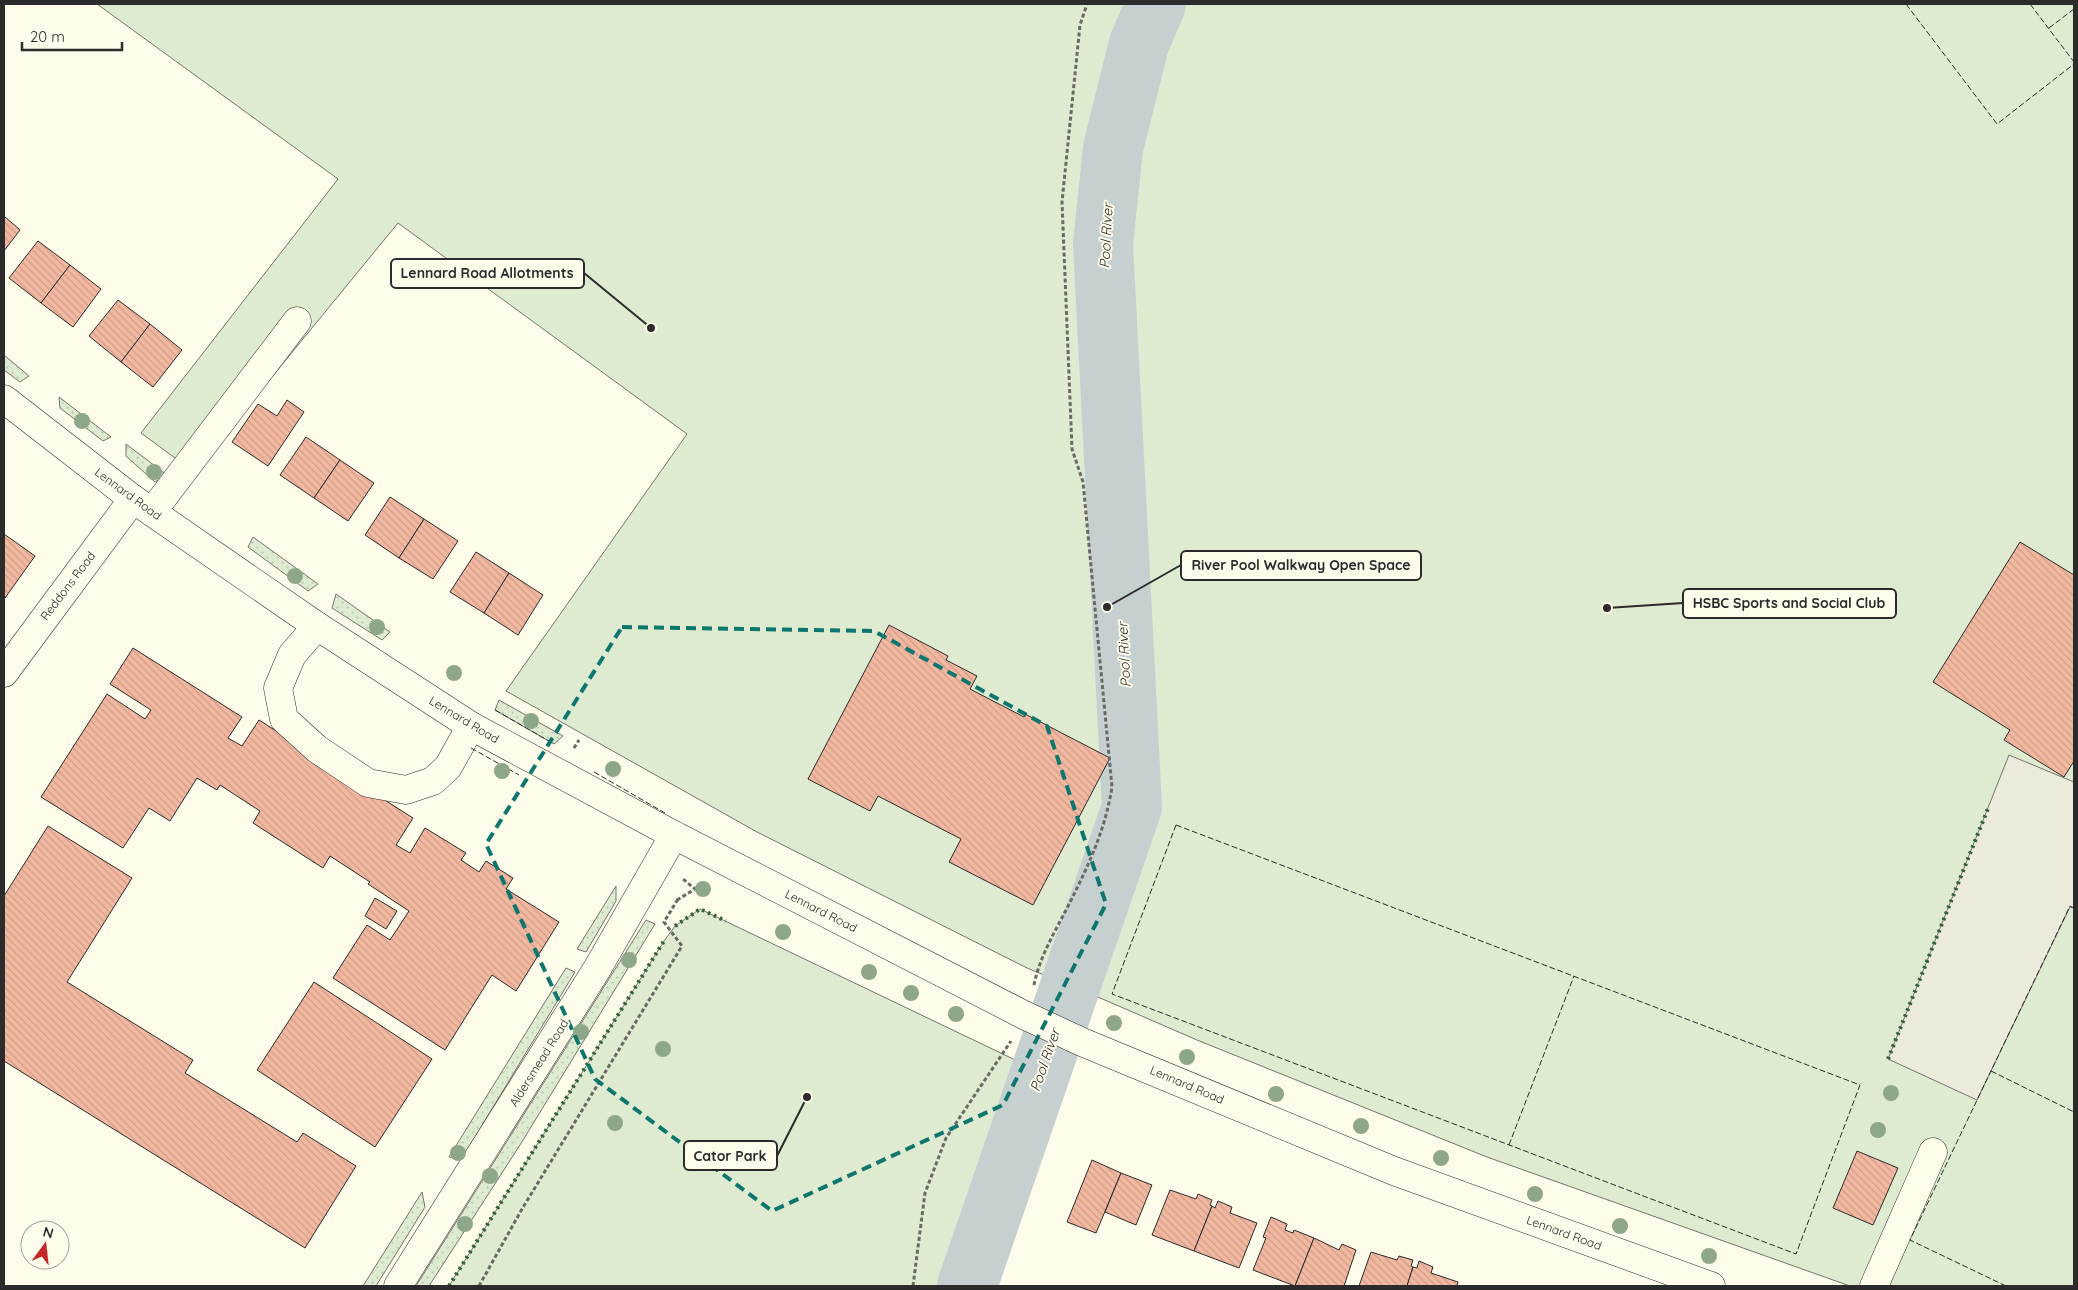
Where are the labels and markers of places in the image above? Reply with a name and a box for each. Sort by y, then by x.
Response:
callout: Lennard Road Allotments [391,259,584,288]
callout: River Pool Walkway Open Space [1181,551,1421,580]
callout: HSBC Sports and Social Club [1683,589,1896,618]
callout: Cator Park [684,1141,777,1170]

